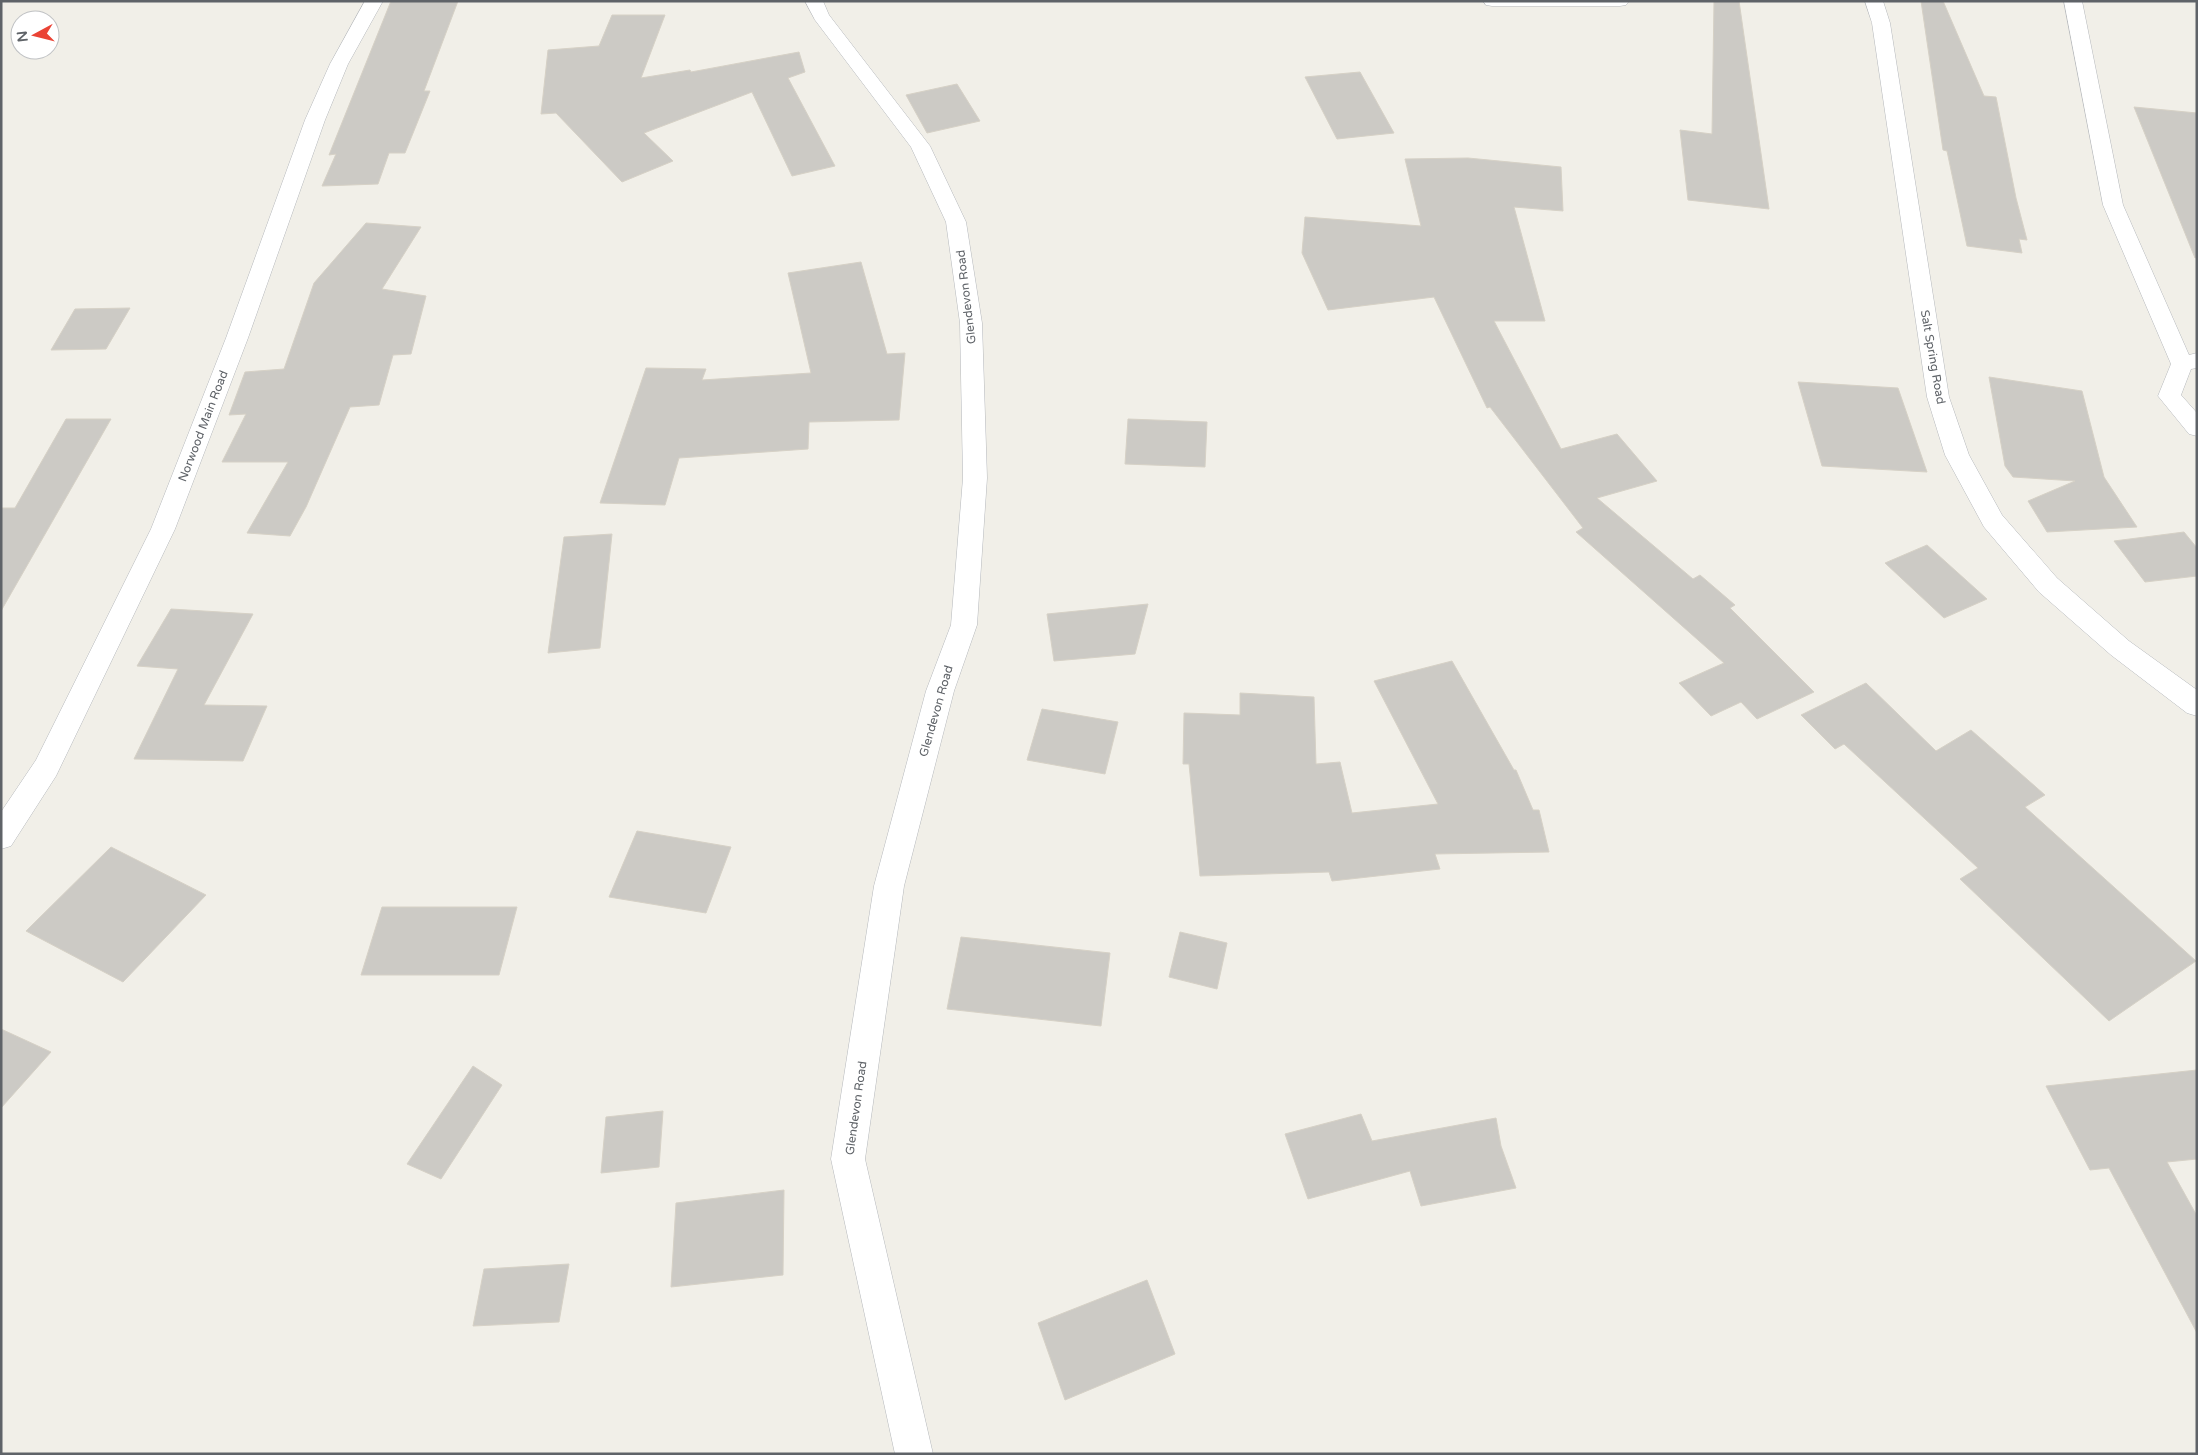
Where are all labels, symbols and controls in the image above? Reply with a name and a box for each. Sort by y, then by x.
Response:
north arrow [10,10,60,60]
text: N [13,30,32,43]
street label: Glendevon Road [953,249,979,345]
street label: Salt Spring Road [1918,309,1948,405]
street label: Norwood Main Road [175,368,231,484]
street label: Glendevon Road [916,664,956,758]
street label: Glendevon Road [842,1060,870,1156]

